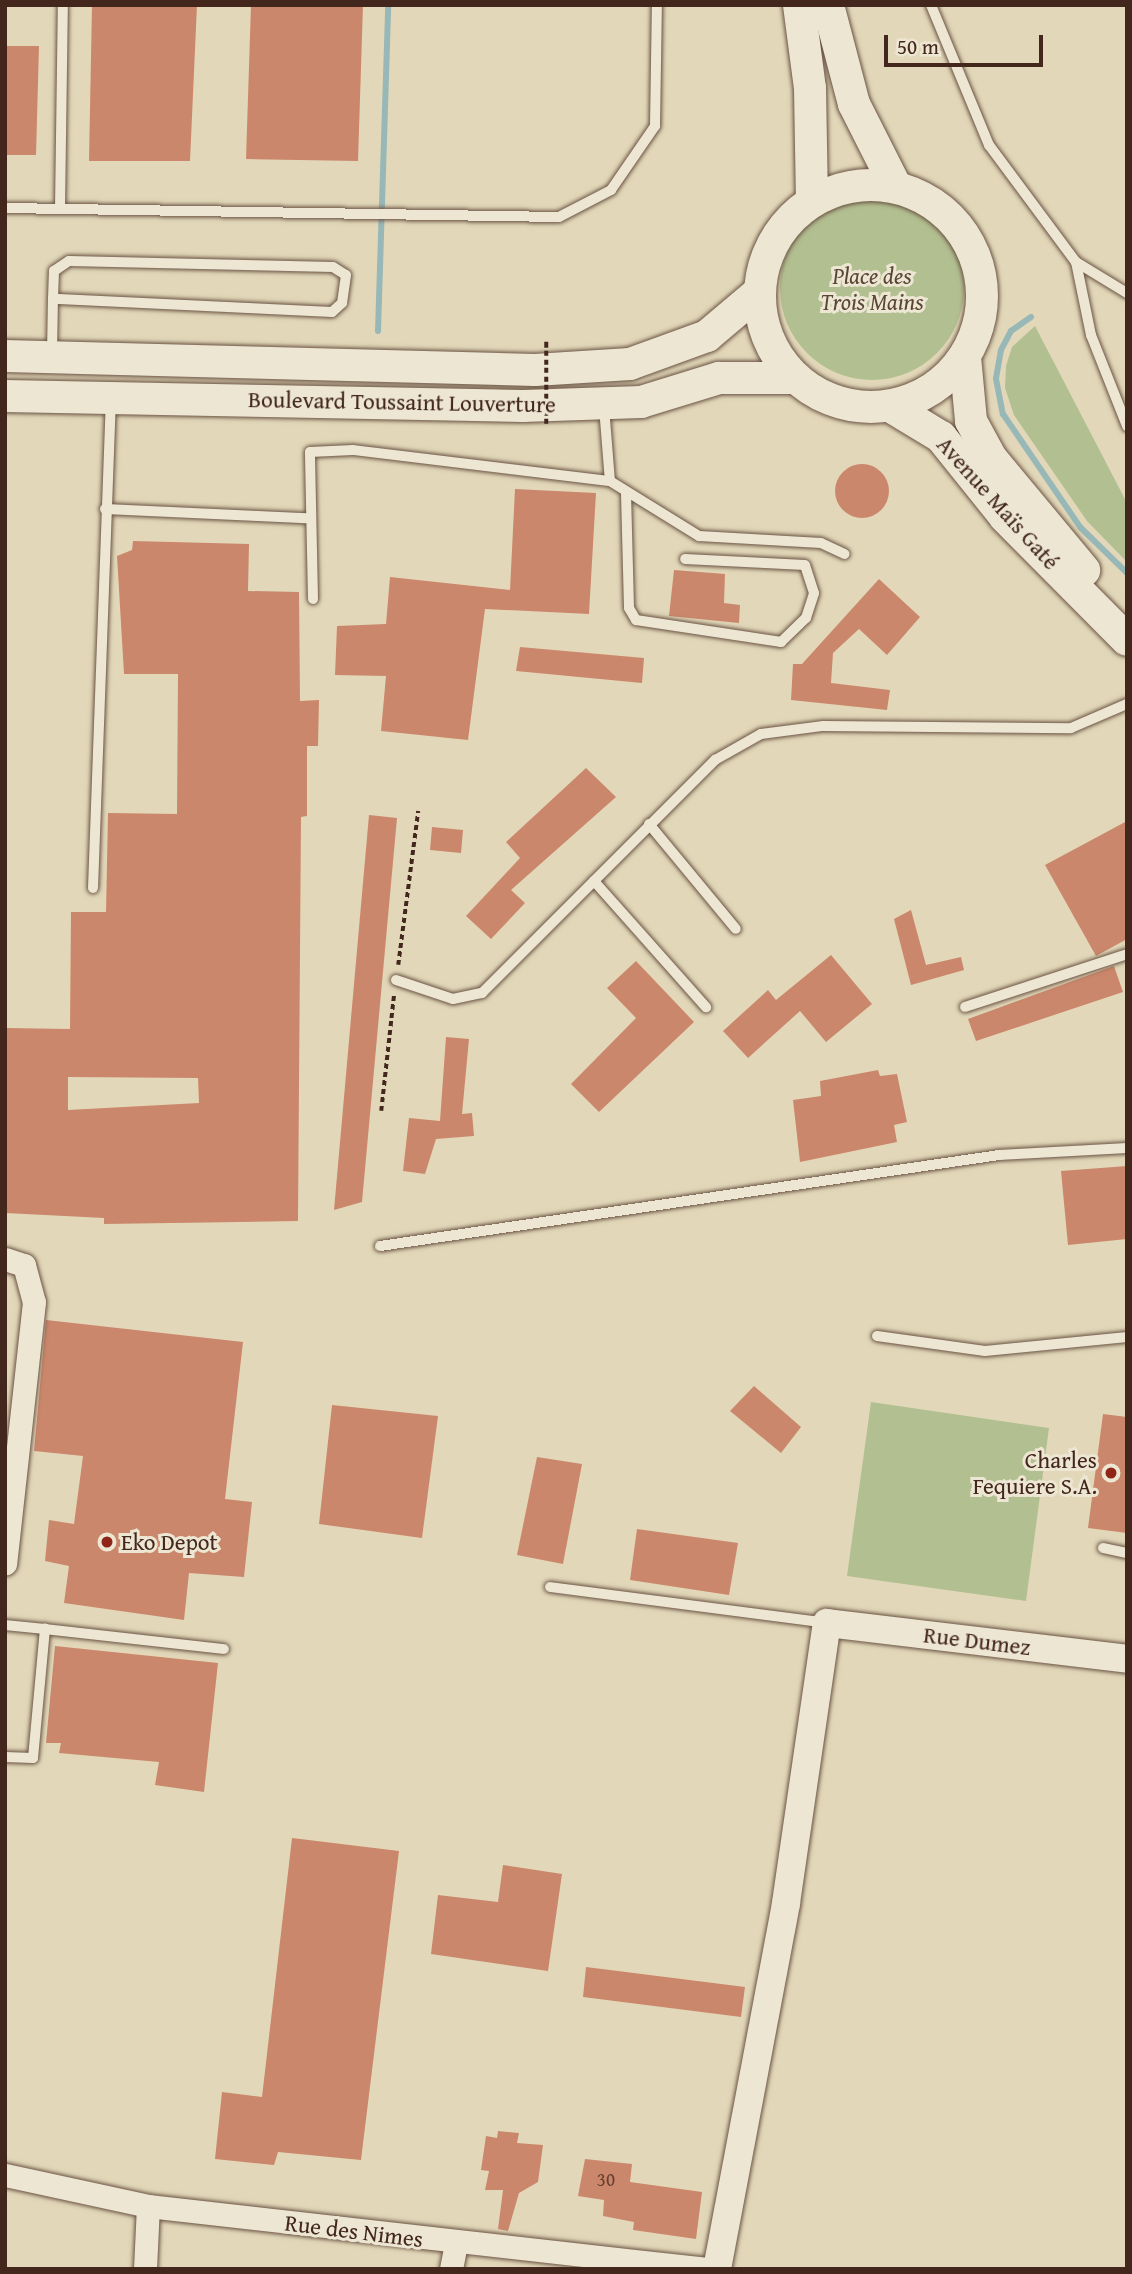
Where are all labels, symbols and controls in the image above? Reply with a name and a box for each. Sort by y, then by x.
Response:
scale bar [887,21,1046,65]
text: 50 m [897,31,939,62]
park label: Place des Trois Mains [821,262,923,316]
street label: Boulevard Toussaint Louverture [248,386,556,418]
street label: Avenue Maïs Gaté [931,431,1065,575]
place label: Charles Fequiere S.A. [973,1446,1097,1500]
marker: Charles Fequiere S.A. [1103,1465,1119,1481]
place label: Eko Depot [121,1528,218,1556]
marker: Eko Depot [99,1534,115,1550]
street label: Rue Dumez [922,1621,1032,1661]
house number: 30 [597,2169,615,2191]
street label: Rue des Nimes [283,2209,425,2253]

